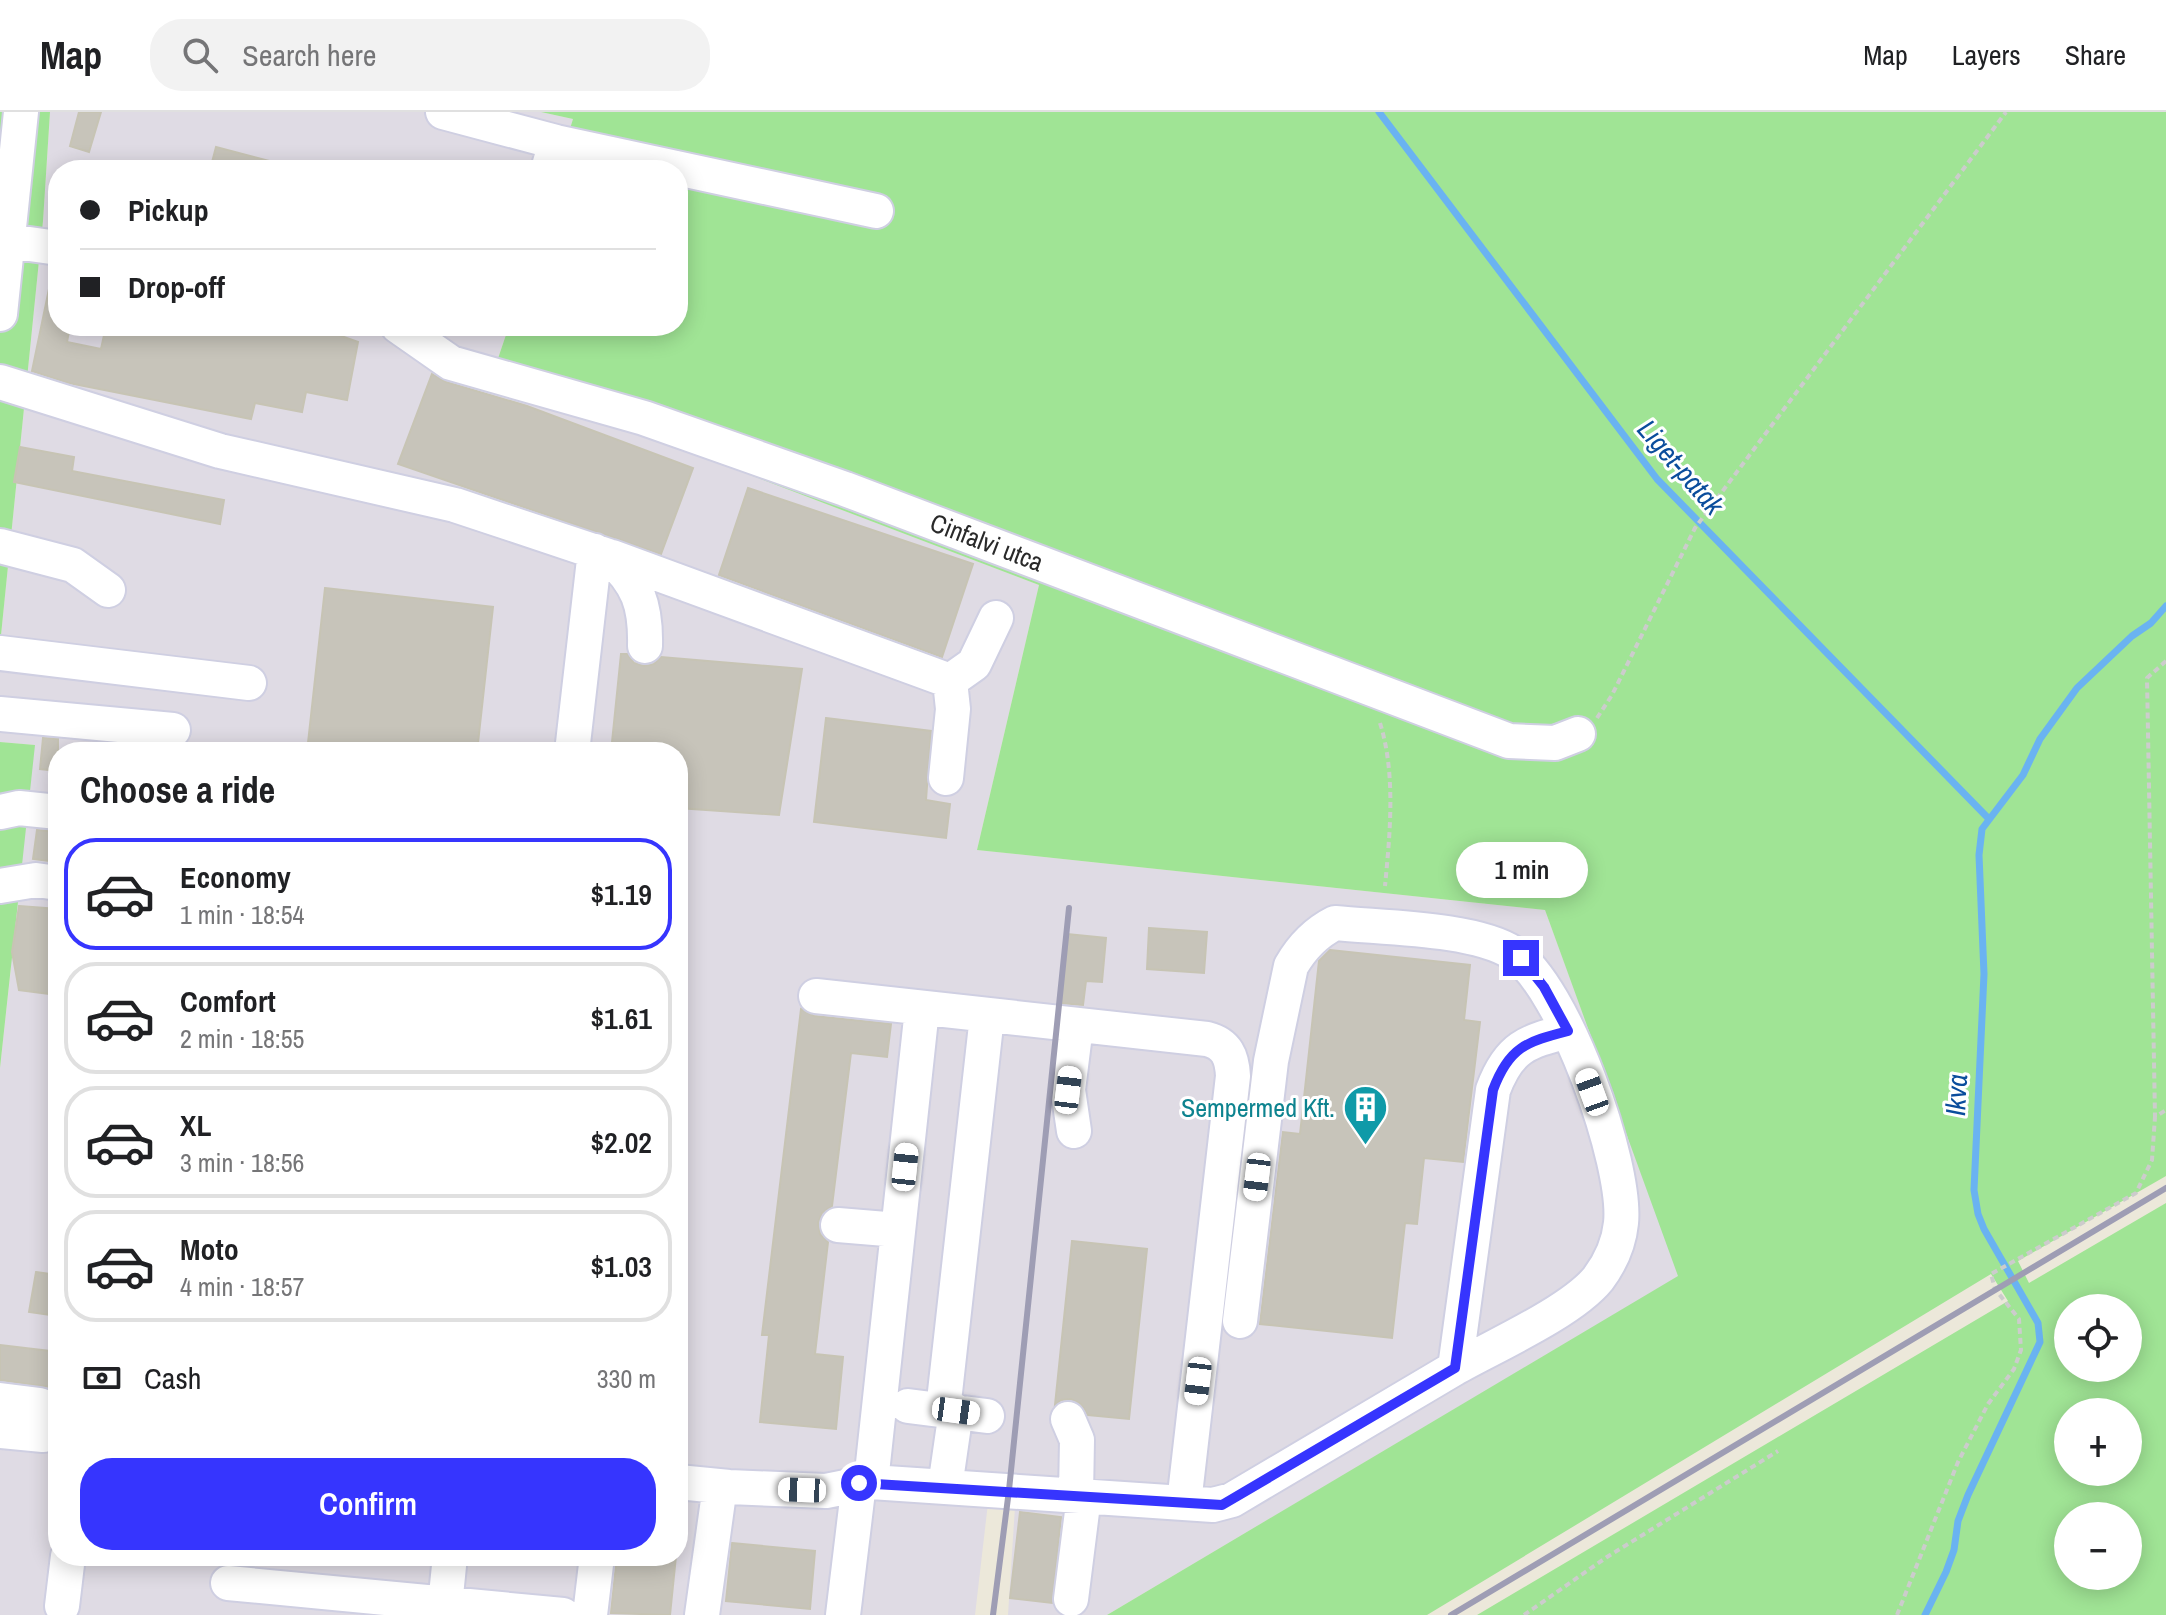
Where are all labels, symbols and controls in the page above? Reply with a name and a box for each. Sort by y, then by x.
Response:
search box [150,19,710,91]
text: Map [40,30,102,81]
icon: search [178,33,222,77]
text: Search here [242,35,376,75]
text: Map [1863,36,1908,74]
text: Layers [1952,36,2021,74]
text: Share [2065,36,2126,74]
text: Pickup [128,190,209,230]
text: Drop-off [128,267,225,307]
water label: Liget-patak [1629,411,1734,524]
street label: Cinfalvi utca [925,504,1049,580]
text: Choose a ride [80,766,275,814]
callout: 1 min [1455,842,1587,898]
text: 1 min [1495,852,1549,887]
text: Economy [180,857,291,897]
icon: car [84,858,156,930]
text: $1.19 [590,874,652,914]
text: 1 min · 18:54 [180,897,304,932]
route end [1503,940,1539,976]
text: Comfort [180,981,276,1021]
icon: car [84,982,156,1054]
text: $1.61 [590,998,652,1038]
text: 2 min · 18:55 [180,1021,304,1056]
car [1053,1065,1083,1115]
car [1573,1065,1611,1119]
water label: Ikva [1936,1073,1976,1117]
building icon: Sempermed Kft. [1342,1083,1390,1146]
place label: Sempermed Kft. [1181,1090,1335,1125]
text: XL [180,1105,211,1145]
icon: car [84,1106,156,1178]
text: $2.02 [590,1122,652,1162]
car [891,1142,919,1192]
text: 3 min · 18:56 [180,1145,304,1180]
car [1242,1152,1272,1202]
text: Moto [180,1229,239,1269]
icon: car [84,1230,156,1302]
text: $1.03 [590,1246,652,1286]
text: 4 min · 18:57 [180,1269,304,1304]
map controls [2054,1294,2142,1590]
button: locate [2054,1294,2142,1382]
icon: cash [80,1356,124,1400]
car [1183,1356,1213,1406]
text: Cash [144,1358,201,1398]
text: 330 m [597,1361,656,1396]
car [931,1396,981,1426]
button: + [2054,1398,2142,1486]
button: Confirm [80,1458,656,1550]
route start [841,1465,877,1501]
car [778,1477,826,1503]
button: − [2054,1502,2142,1590]

